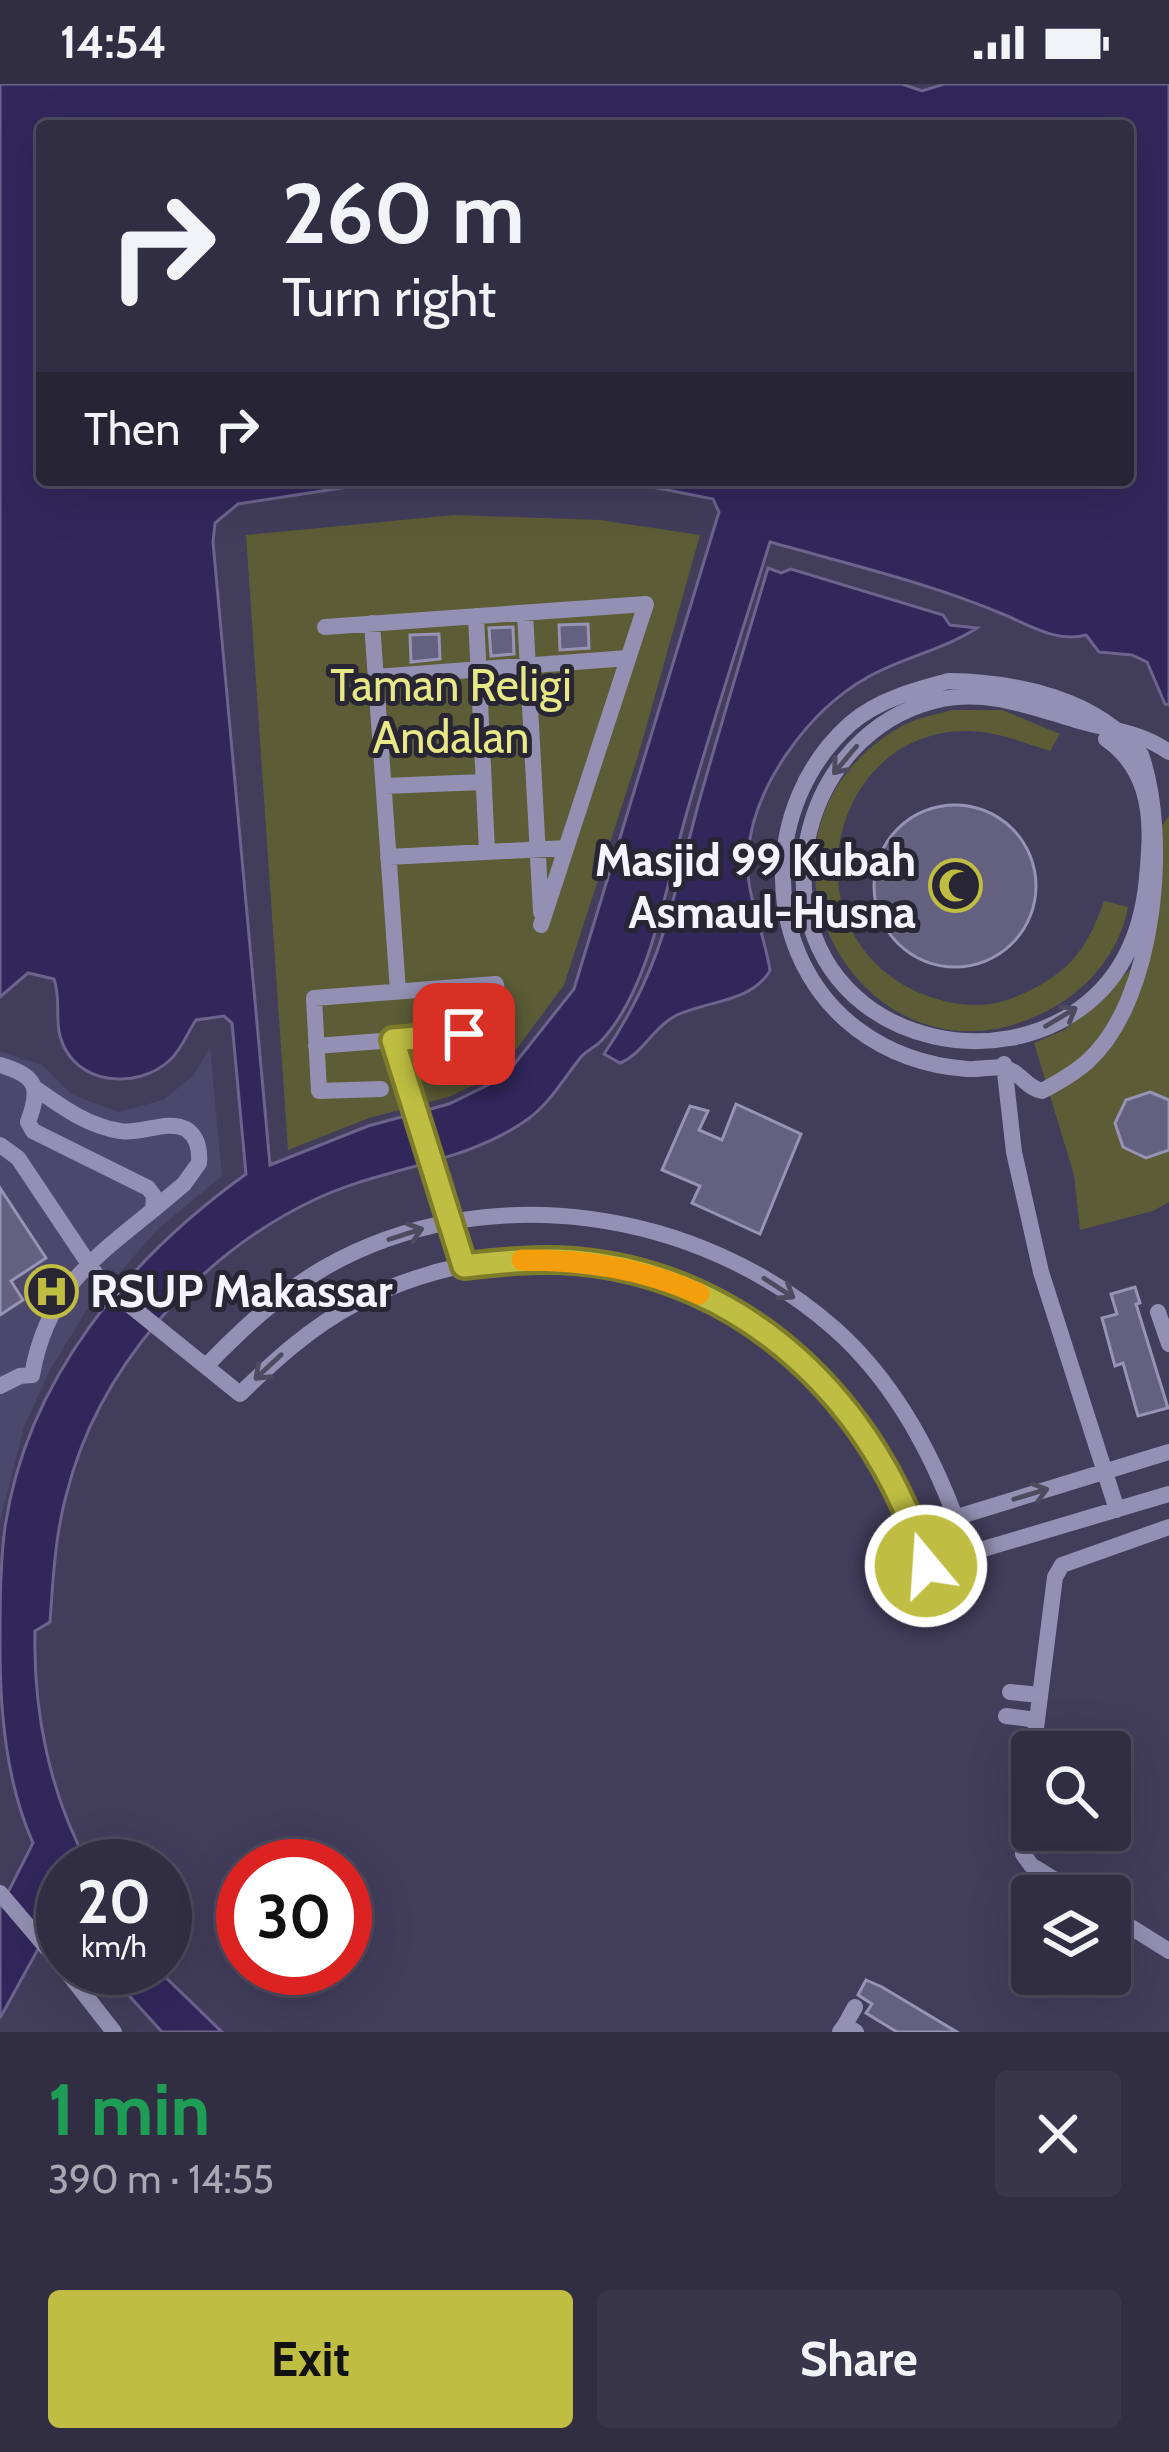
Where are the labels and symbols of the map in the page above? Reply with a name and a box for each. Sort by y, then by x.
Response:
park label: Taman Religi Andalan [330,658,572,764]
one-way arrow [832,744,859,775]
place label: Masjid 99 Kubah Asmaul-Husna [595,833,916,939]
mosque icon: Masjid 99 Kubah Asmaul-Husna [927,858,983,914]
pin [413,983,515,1085]
one-way arrow [1043,1005,1078,1029]
one-way arrow [386,1222,424,1244]
hospital icon: RSUP Makassar [23,1263,79,1319]
place label: RSUP Makassar [90,1264,393,1318]
one-way arrow [761,1275,795,1300]
one-way arrow [254,1353,283,1381]
one-way arrow [1011,1482,1049,1504]
position arrow [863,1503,989,1629]
speed limit sign: 30 [216,1839,372,1995]

